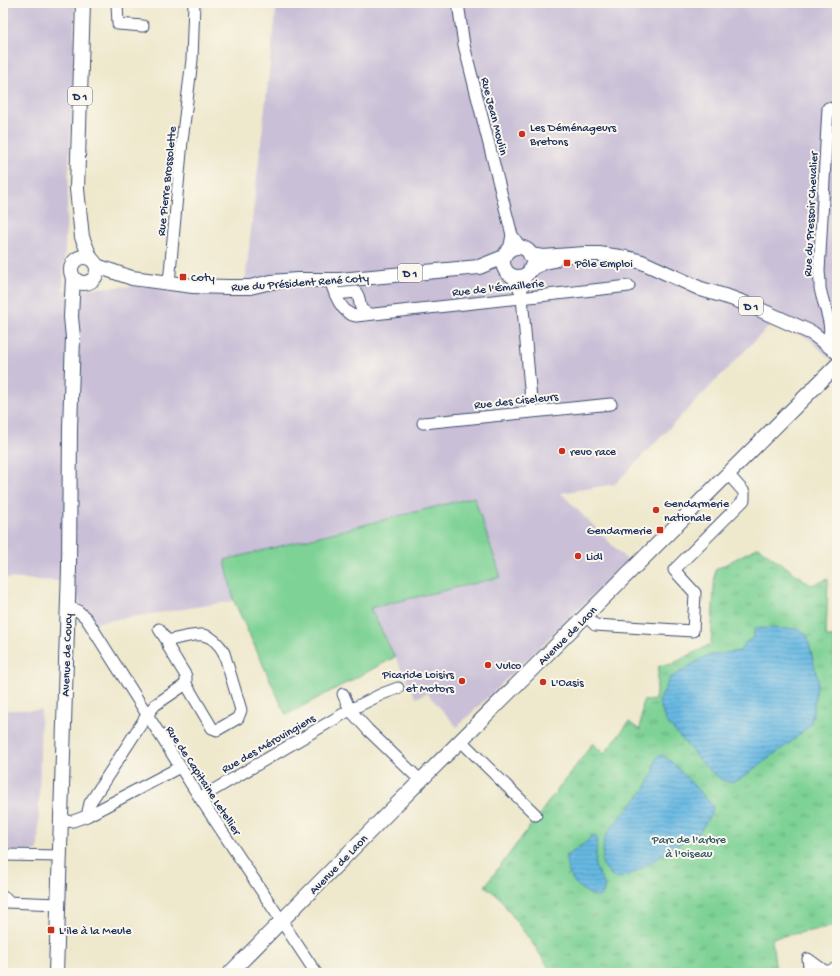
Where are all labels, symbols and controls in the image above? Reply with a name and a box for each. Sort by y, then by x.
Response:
street label: Rue Jean Moulin [477,76,510,157]
road number: D 1 [68,87,92,105]
place label: Les Déménageurs Bretons [529,122,617,150]
street label: Rue Pierre Brossolette [155,125,181,237]
marker: Les Déménageurs Bretons [517,129,527,139]
street label: Rue du Pressoir Chevalier [802,150,822,277]
marker: Pôle Emploi [562,258,572,268]
place label: Pôle Emploi [574,258,633,272]
road number: D 1 [398,264,422,282]
marker: Coty [178,272,188,282]
place label: Coty [191,272,215,286]
street label: Rue du Président René Coty [231,272,370,296]
street label: Rue de l'Émaillerie [451,277,546,301]
road number: D 1 [739,297,763,315]
street label: Rue des Ciseleurs [474,391,559,413]
marker: revo race [557,446,567,456]
place label: revo race [570,446,617,460]
place label: Gendarmerie nationale [664,498,730,526]
marker: Gendarmerie nationale [651,505,661,515]
place label: Gendarmerie [587,525,653,539]
marker: Gendarmerie [655,525,665,535]
marker: Lidl [573,551,583,561]
place label: Lidl [586,551,603,565]
street label: Avenue de Laon [536,604,601,669]
street label: Avenue de Coucy [60,613,76,697]
marker: Vulco [483,660,493,670]
place label: Vulco [495,660,521,674]
place label: Picaride Loisirs et Motors [381,669,455,697]
marker: Picaride Loisirs et Motors [457,676,467,686]
marker: L'Oasis [538,677,548,687]
place label: L'Oasis [551,677,584,691]
street label: Rue des Mérovingiens [220,712,319,777]
street label: Rue de Capitaine Letellier [162,724,244,840]
street label: Avenue de Laon [307,832,372,898]
park label: Parc de l'arbre à l'oiseau [651,834,727,862]
marker: L'ile à la Meule [46,925,56,935]
place label: L'ile à la Meule [59,925,132,939]

